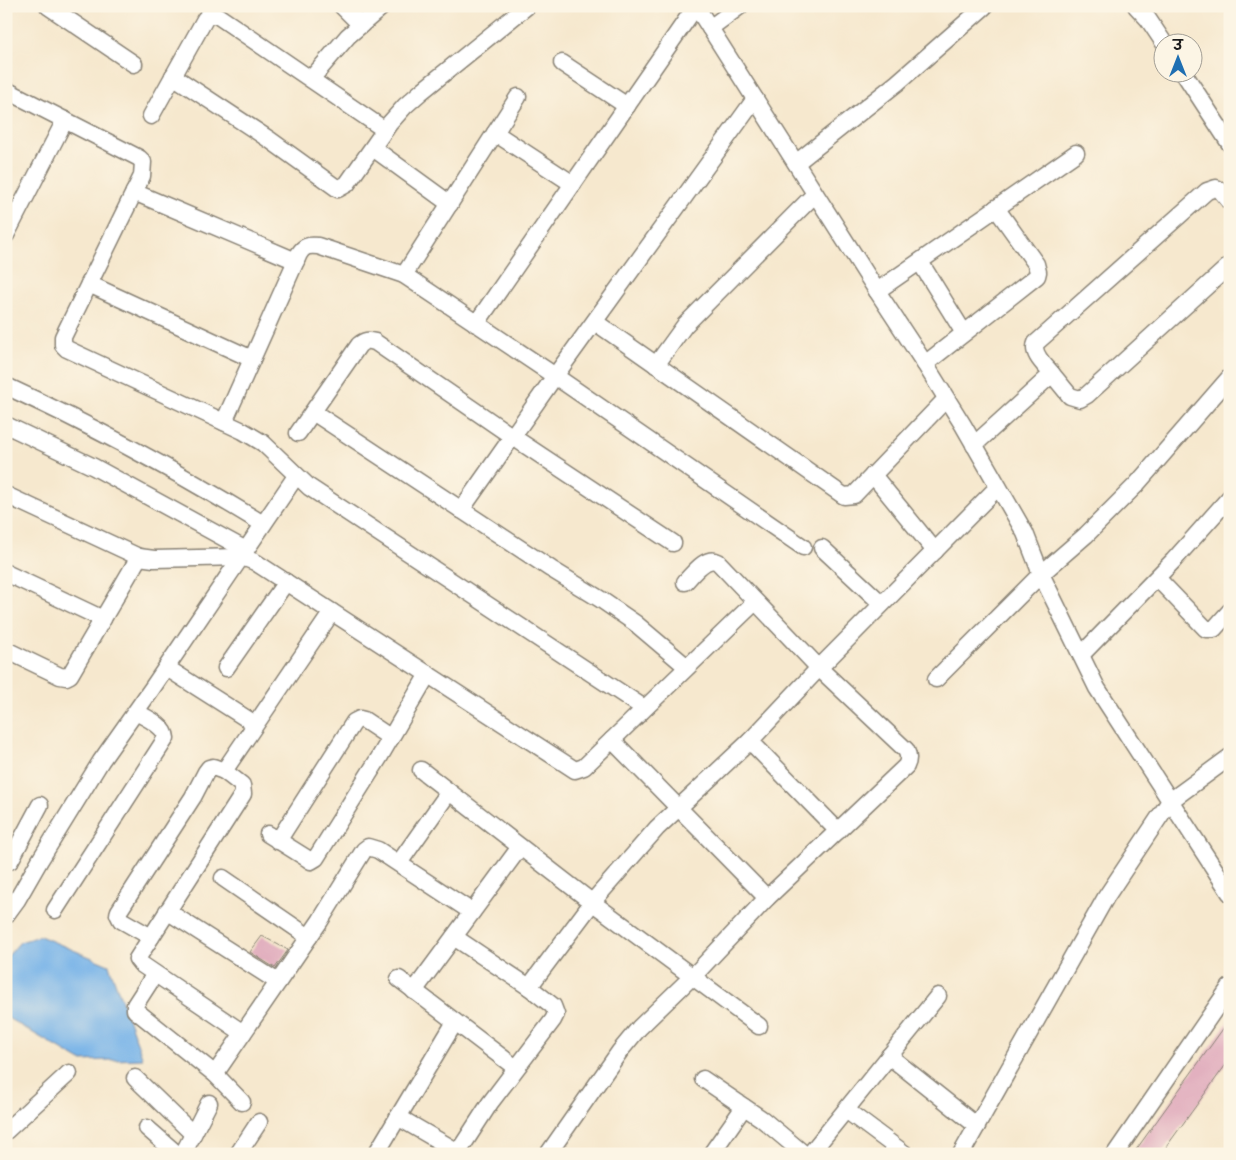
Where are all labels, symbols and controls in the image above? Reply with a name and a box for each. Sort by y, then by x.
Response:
north arrow [1154,32,1204,82]
text: उ [1171,37,1184,55]

